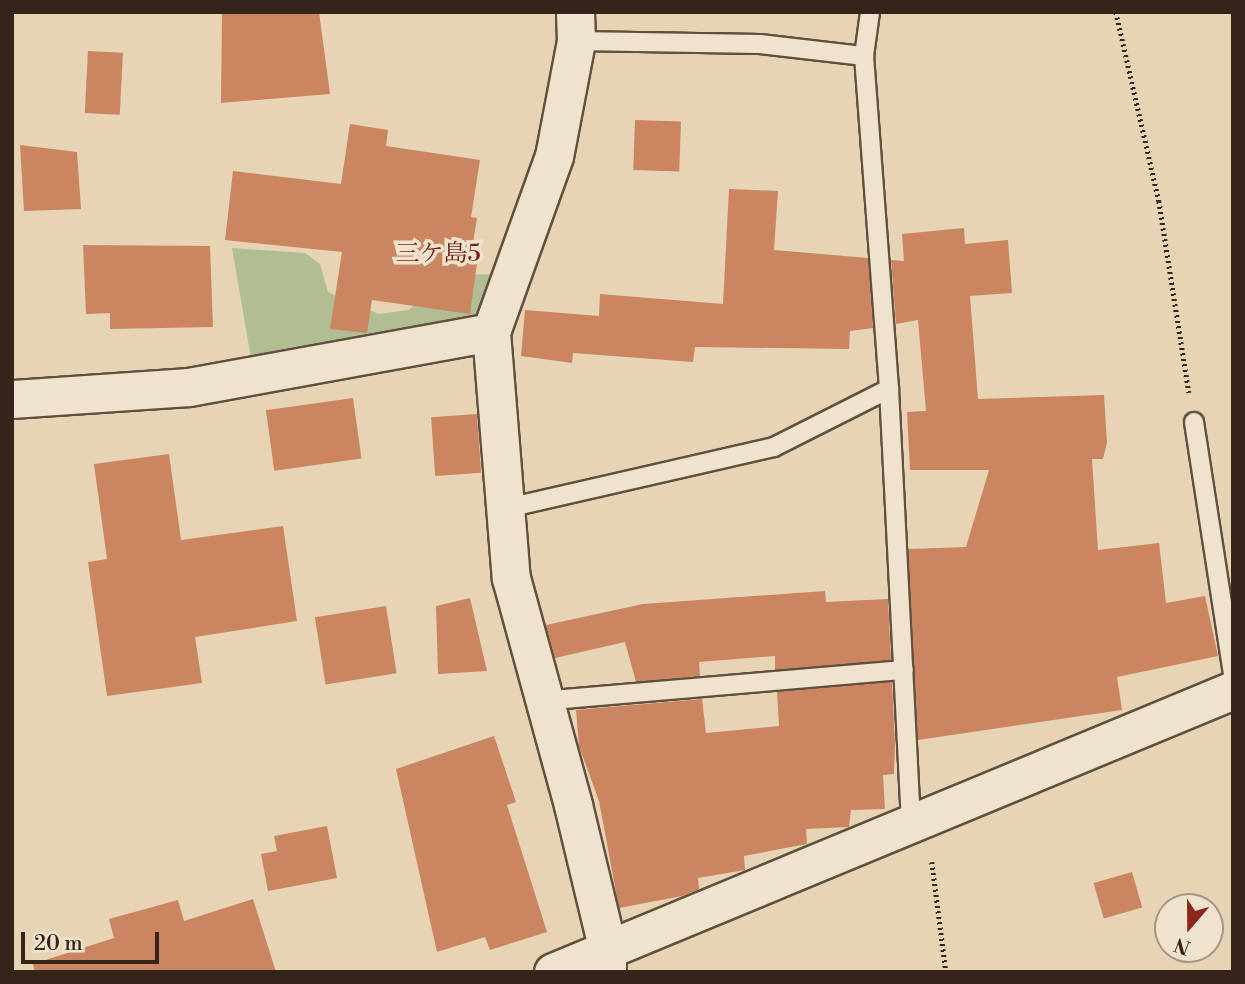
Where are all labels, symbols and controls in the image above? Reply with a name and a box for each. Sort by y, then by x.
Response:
district label: 三ケ島5 [395,241,481,269]
north arrow [1154,893,1224,963]
scale bar [24,918,163,962]
text: 20 m [34,931,83,957]
text: N [1171,932,1194,960]

